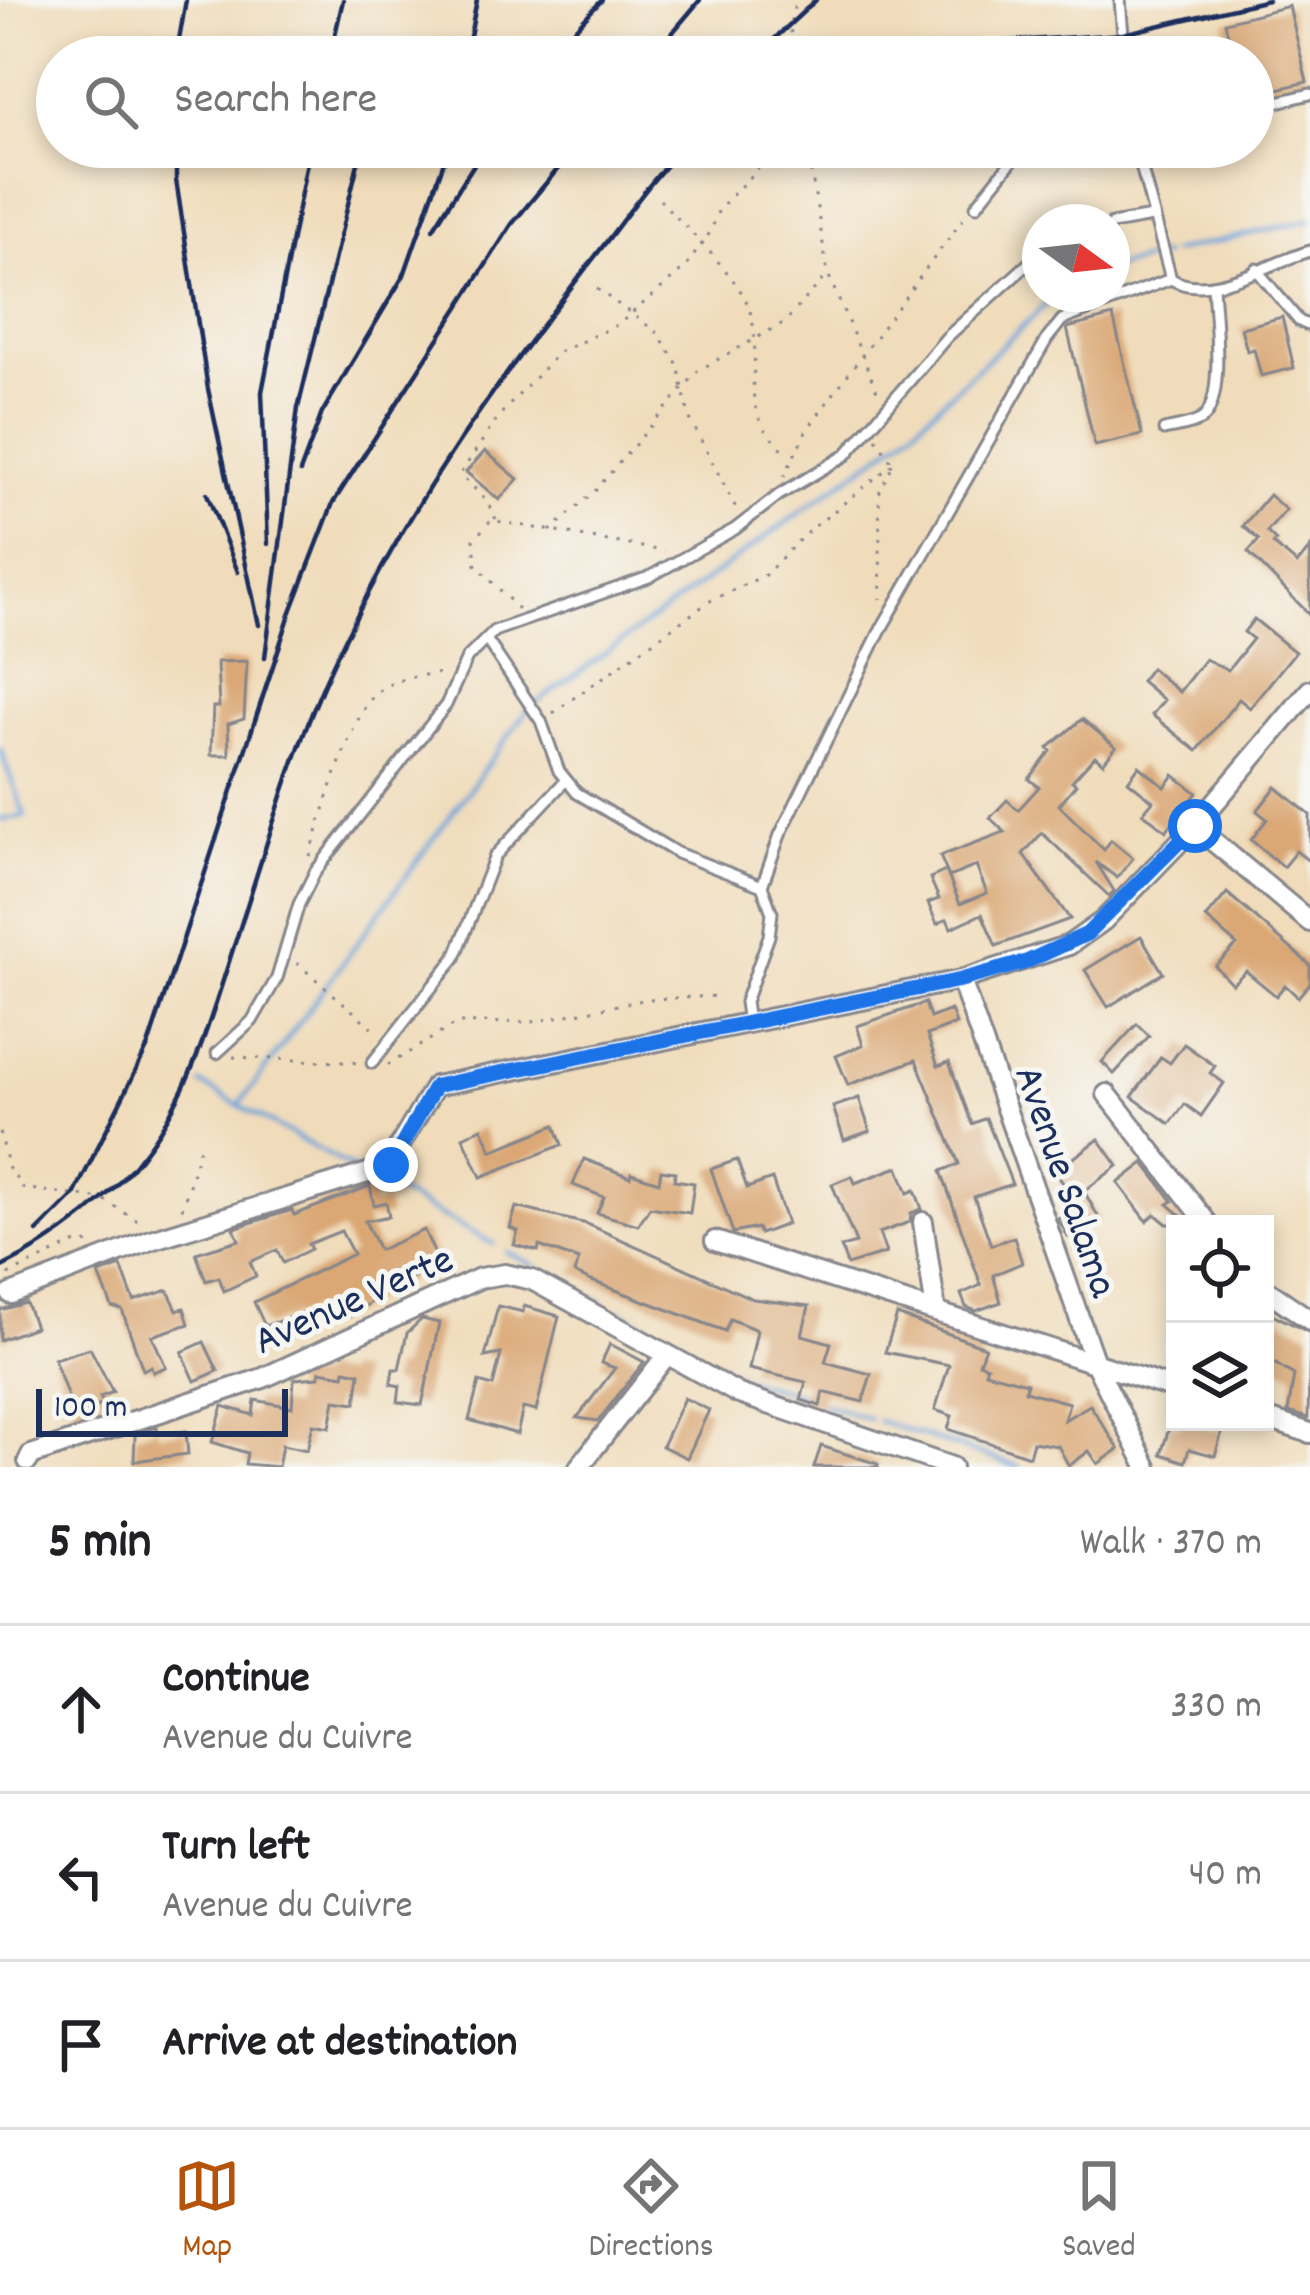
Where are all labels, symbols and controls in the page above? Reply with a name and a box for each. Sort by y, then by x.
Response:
search box [36,36,1274,168]
icon: search [78,69,144,135]
text: Search here [174,70,377,134]
north arrow [1022,204,1130,312]
route start [1168,799,1222,853]
street label: Avenue Salama [995,1059,1130,1307]
route end [364,1138,418,1192]
map controls [1166,1215,1274,1431]
button: locate [1166,1215,1274,1323]
street label: Avenue Verte [245,1233,464,1374]
button: layers [1166,1323,1274,1431]
scale bar [36,1383,288,1436]
text: 100 m [54,1386,127,1433]
text: 5 min [48,1509,151,1581]
text: Walk · 370 m [1080,1518,1262,1573]
text: Continue [162,1649,310,1713]
icon: ahead [48,1676,114,1742]
text: 330 m [1170,1681,1262,1736]
text: Avenue du Cuivre [162,1713,413,1768]
text: Turn left [162,1817,310,1881]
icon: left [48,1844,114,1910]
text: 40 m [1189,1849,1262,1904]
text: Avenue du Cuivre [162,1881,413,1936]
icon: arrive [48,2012,114,2078]
text: Arrive at destination [162,2013,517,2077]
tab: Map [174,2153,240,2272]
tab: Directions [589,2153,714,2272]
tab: Saved [1062,2153,1136,2272]

